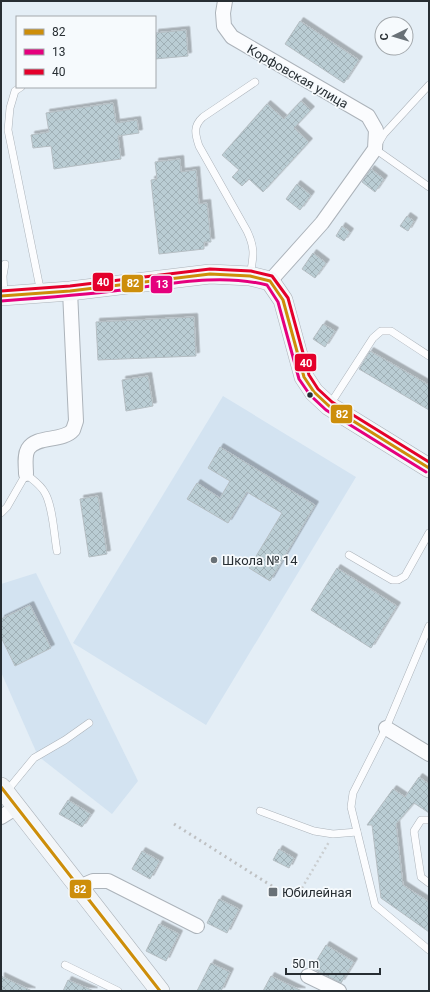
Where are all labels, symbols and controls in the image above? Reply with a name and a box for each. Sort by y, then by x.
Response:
legend [16,16,156,88]
north arrow [374,16,414,56]
text: 82 [52,25,66,39]
text: С [378,33,391,41]
street label: Корфовская улица [245,41,351,111]
text: 13 [52,45,66,59]
text: 40 [52,65,66,79]
line badge: 40 [92,272,114,292]
line badge: 82 [121,274,144,293]
line badge: 13 [150,275,173,294]
text: 40 [97,276,109,289]
text: 82 [127,277,139,290]
text: 13 [156,278,168,291]
line badge: 40 [294,353,317,372]
text: 40 [300,357,312,370]
unlabelled marker [305,390,315,400]
line badge: 82 [330,404,353,424]
text: 82 [336,408,348,421]
place label: Школа № 14 [222,553,298,568]
marker: Школа № 14 [209,555,219,565]
line badge: 82 [69,879,92,899]
text: 82 [74,883,86,896]
place label: Юбилейная [282,885,352,900]
marker: Юбилейная [267,886,279,898]
scale bar [286,950,380,976]
text: 50 m [292,957,319,971]

